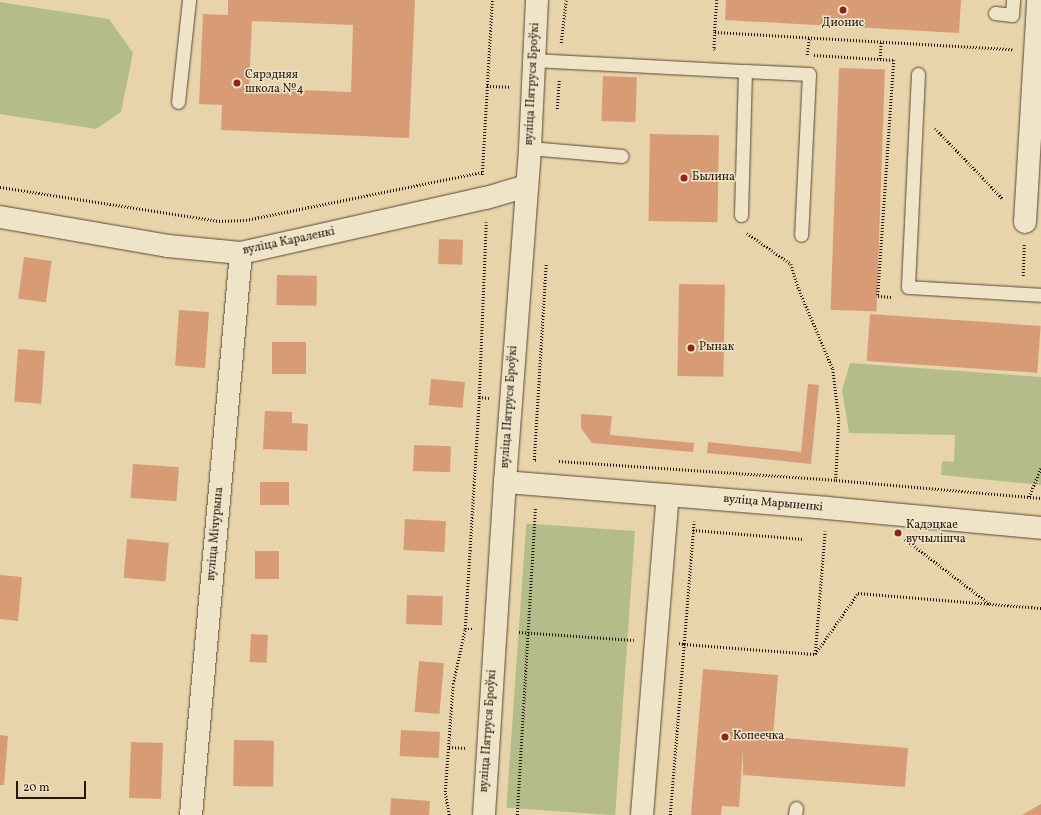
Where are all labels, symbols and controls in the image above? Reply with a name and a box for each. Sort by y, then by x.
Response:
marker: Дионис [838,5,848,15]
place label: Дионис [822,17,864,31]
street label: вуліца Пятруся Броўкі [523,22,543,146]
place label: Сярэдняя школа №4 [245,69,304,97]
marker: Сярэдняя школа №4 [232,78,242,88]
place label: Былина [692,171,735,185]
marker: Былина [679,173,689,183]
street label: вуліца Караленкі [242,225,336,259]
place label: Рынак [699,341,734,355]
marker: Рынак [686,343,696,353]
street label: вуліца Пятруся Броўкі [499,345,521,469]
street label: вуліца Мічурына [205,487,227,581]
street label: вуліца Марыненкі [722,492,824,516]
place label: Кадэцкае вучылішча [906,519,966,547]
marker: Кадэцкае вучылішча [893,528,903,538]
street label: вуліца Пятруся Броўкі [478,669,500,793]
place label: Копеечка [733,730,784,744]
marker: Копеечка [720,732,730,742]
scale bar [18,773,88,799]
text: 20 m [23,780,50,796]

